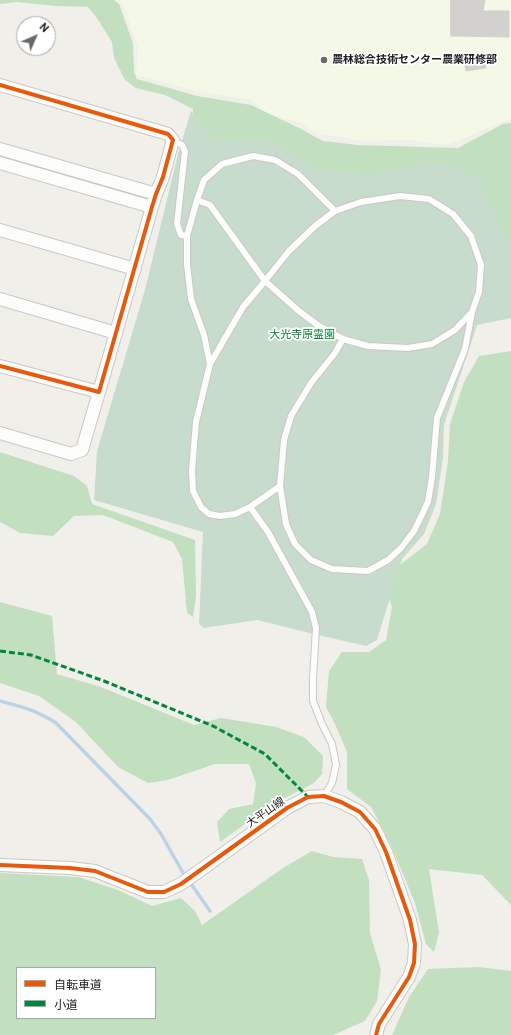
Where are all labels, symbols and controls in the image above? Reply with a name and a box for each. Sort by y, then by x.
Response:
north arrow [16,16,56,56]
text: N [37,21,51,35]
place label: 農林総合技術センター農業研修部 [332,53,497,67]
marker: 農林総合技術センター農業研修部 [319,55,329,65]
park label: 大光寺原霊園 [269,328,335,342]
street label: 大平山線 [244,795,288,831]
legend [16,967,156,1019]
text: 自転車道 [54,978,102,992]
text: 小道 [54,998,78,1012]

